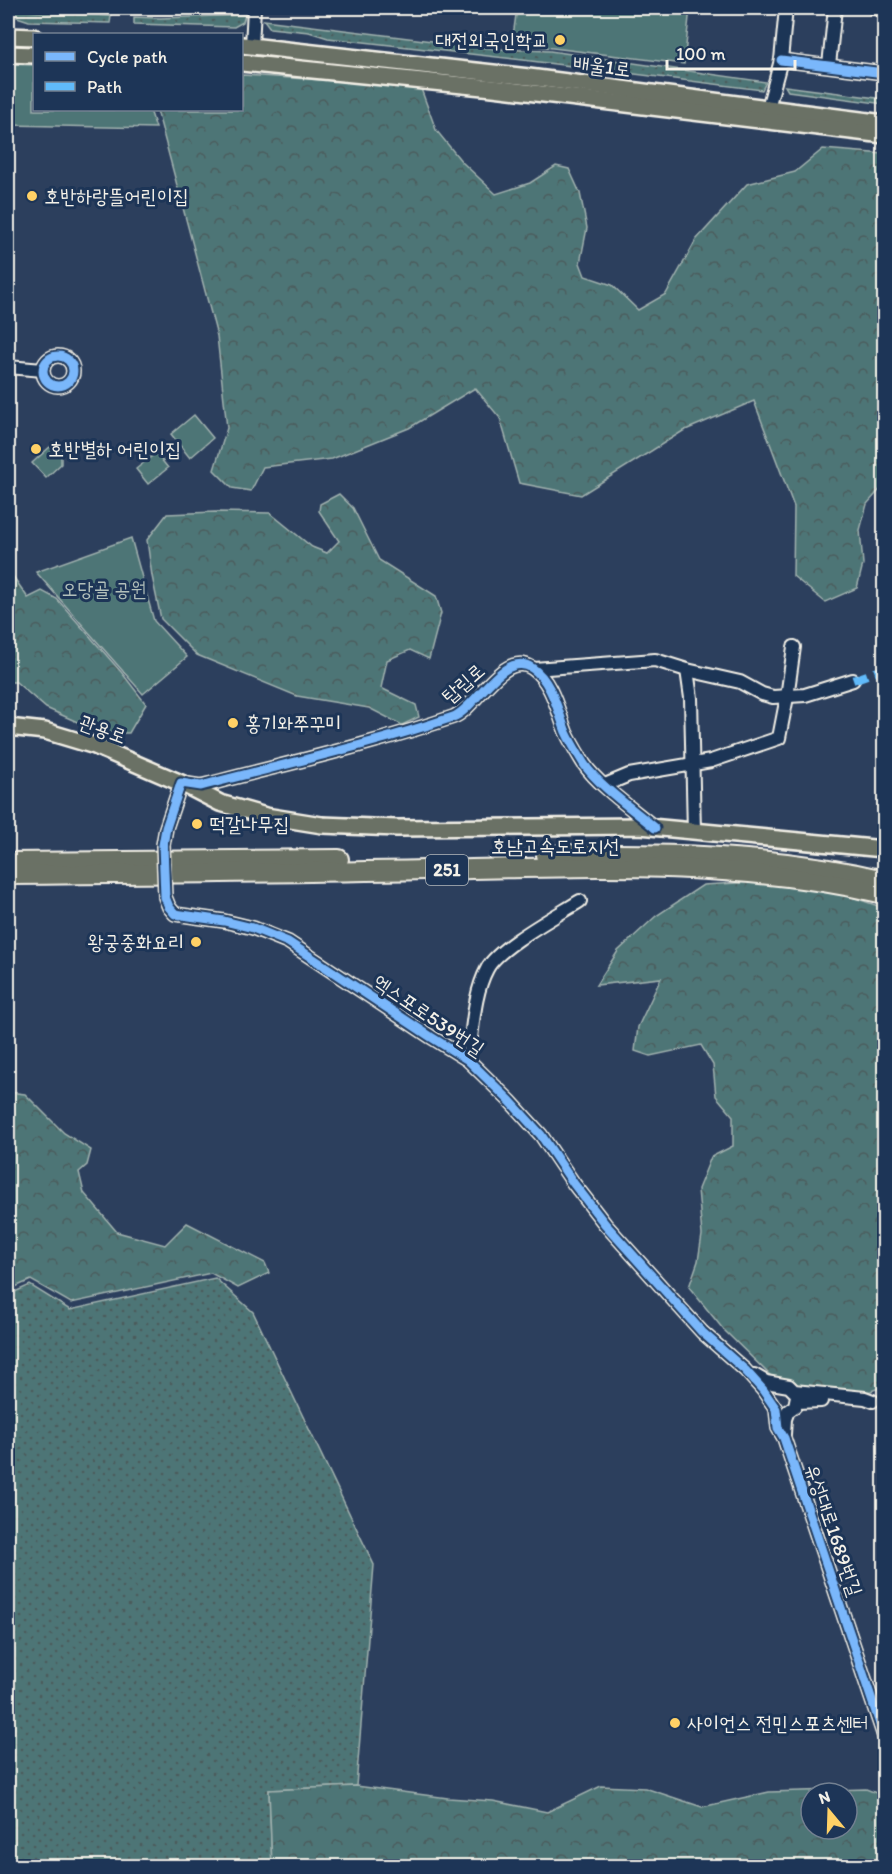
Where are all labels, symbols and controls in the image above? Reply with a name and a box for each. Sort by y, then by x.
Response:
place label: 대전외국인학교 [435,28,548,52]
legend [33,33,243,111]
marker: 대전외국인학교 [553,33,567,47]
scale bar [667,33,794,71]
text: 100 m [676,43,726,65]
text: Cycle path [87,46,168,68]
street label: 배울1로 [572,51,632,81]
text: Path [87,76,122,98]
place label: 호반하랑뜰어린이집 [44,184,189,208]
marker: 호반하랑뜰어린이집 [25,189,39,203]
place label: 호반별하 어린이집 [48,437,181,461]
marker: 호반별하 어린이집 [29,442,43,456]
park label: 오당골 공원 [62,577,146,601]
street label: 탑립로 [437,658,489,708]
street label: 관용로 [76,709,130,749]
place label: 홍기와쭈꾸미 [245,711,342,735]
marker: 홍기와쭈꾸미 [226,716,240,730]
place label: 떡갈나무집 [209,812,289,836]
marker: 떡갈나무집 [190,817,204,831]
street label: 호남고속도로지선 [491,834,619,858]
road number: 251 [426,855,468,885]
place label: 왕궁중화요리 [87,930,184,954]
marker: 왕궁중화요리 [189,935,203,949]
street label: 엑스포로539번길 [369,969,489,1061]
street label: 유성대로1689번길 [800,1461,868,1599]
place label: 사이언스 전민스포츠센터 [687,1711,869,1735]
marker: 사이언스 전민스포츠센터 [668,1716,682,1730]
north arrow [799,1781,859,1841]
text: N [816,1787,832,1808]

